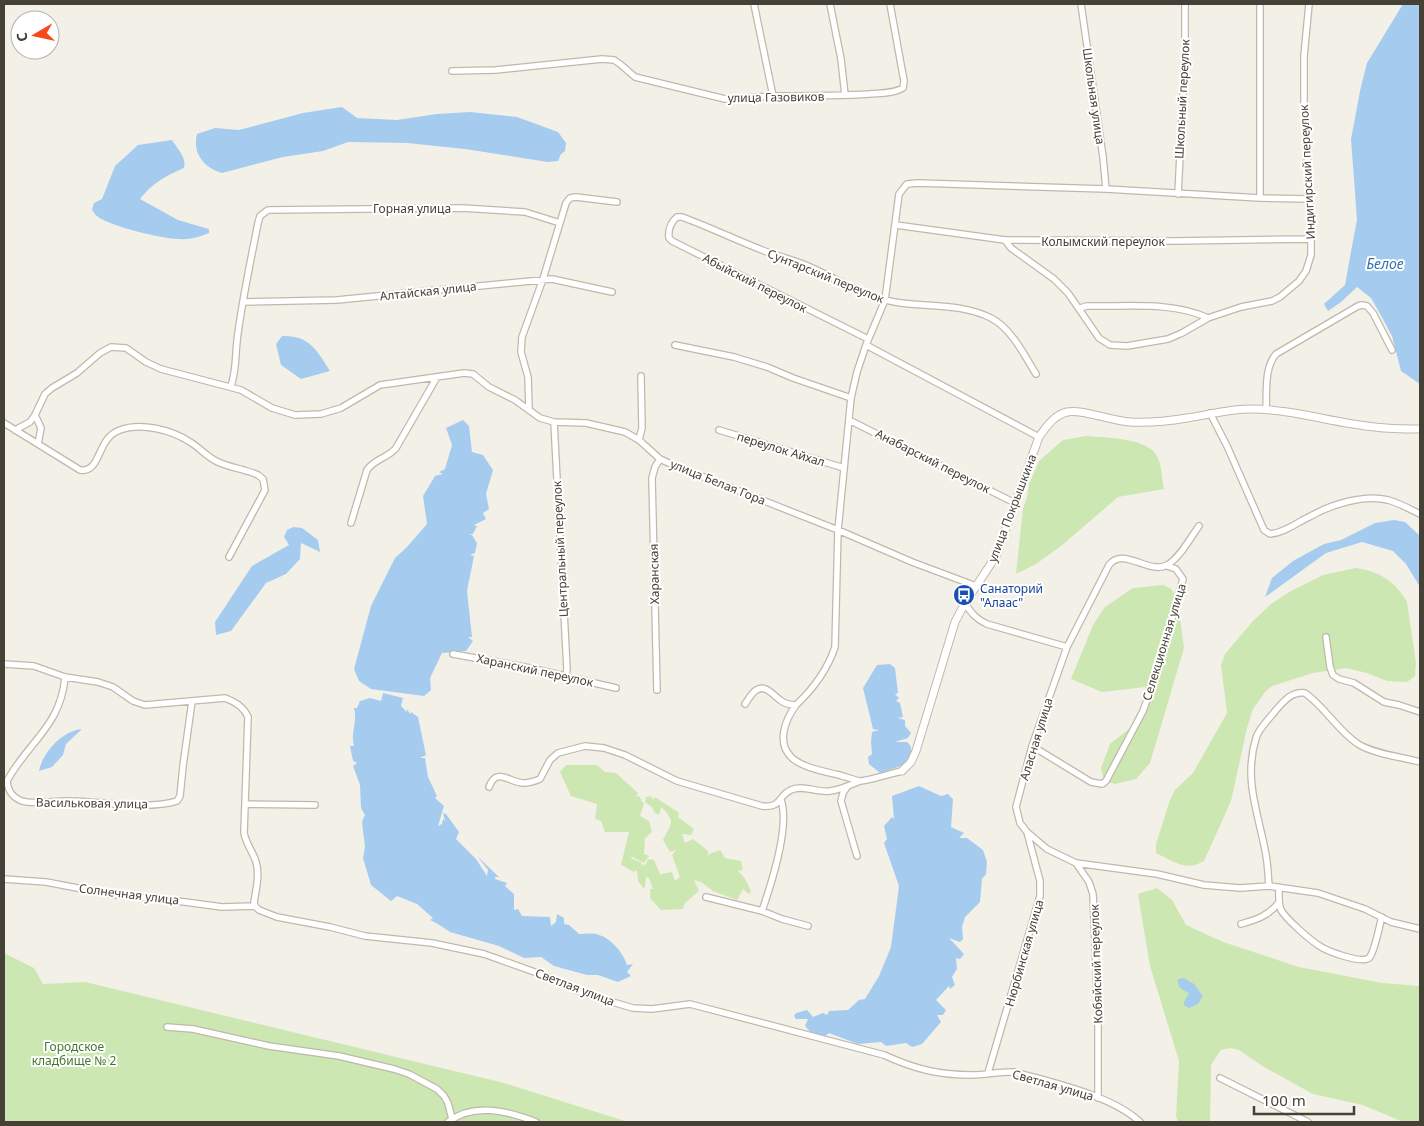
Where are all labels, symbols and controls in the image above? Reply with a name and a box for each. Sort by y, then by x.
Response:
north arrow [10,10,60,60]
text: С [12,31,32,43]
street label: Школьный переулок [1170,38,1194,159]
street label: Школьная улица [1079,47,1109,145]
street label: улица Газовиков [728,88,825,106]
street label: Индигирский переулок [1295,104,1319,240]
street label: Горная улица [373,200,451,217]
street label: Колымский переулок [1041,233,1165,250]
street label: Сунтарский переулок [765,245,887,307]
street label: Абыйский переулок [700,249,811,317]
water label: Белое [1366,254,1404,273]
street label: Алтайская улица [379,277,477,305]
street label: Анабарский переулок [873,425,994,498]
street label: переулок Айхал [735,428,827,470]
street label: улица Покрышкина [984,452,1040,564]
street label: улица Белая Гора [668,455,768,509]
street label: Центральный переулок [548,480,572,618]
street label: Харанская [645,544,663,604]
place label: Санаторий "Алаас" [980,580,1043,611]
street label: Селекционная улица [1138,581,1190,703]
bus stop icon: Санаторий "Алаас" [952,583,976,607]
street label: Харанский переулок [475,649,595,691]
street label: Аласная улица [1015,696,1057,782]
street label: Васильковая улица [36,794,148,812]
street label: Солнечная улица [78,879,180,909]
street label: Нюрбинская улица [1001,898,1047,1008]
street label: Кобяйский переулок [1085,903,1107,1024]
street label: Светлая улица [533,964,617,1010]
park label: Городское кладбище № 2 [32,1038,116,1069]
street label: Светлая улица [1010,1065,1096,1105]
scale bar [1254,1084,1354,1116]
text: 100 m [1262,1090,1306,1110]

